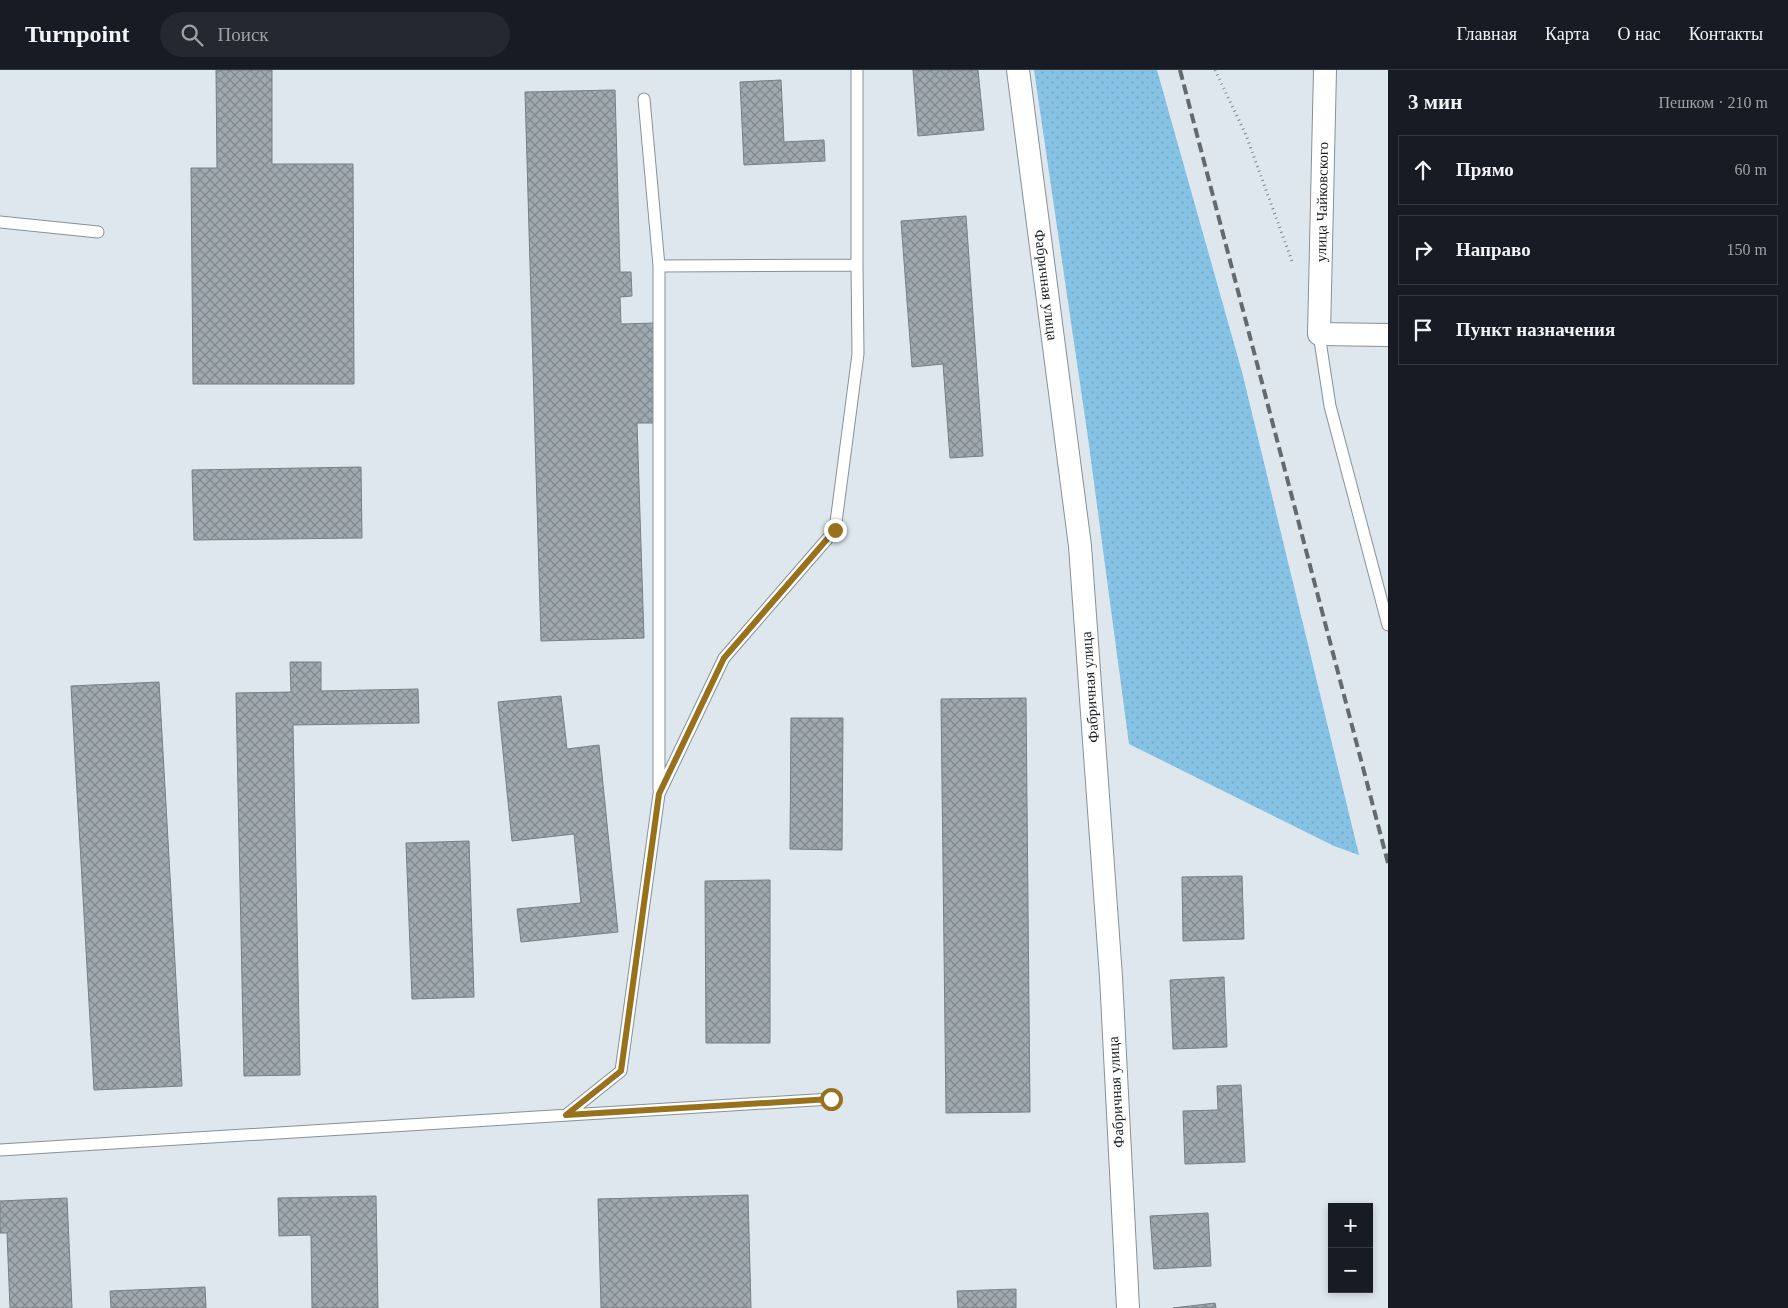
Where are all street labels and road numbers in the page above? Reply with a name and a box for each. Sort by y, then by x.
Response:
street label: улица Чайковского [1313,142,1331,262]
street label: Фабричная улица [1031,229,1061,342]
street label: Фабричная улица [1078,630,1102,743]
street label: Фабричная улица [1105,1036,1127,1148]

